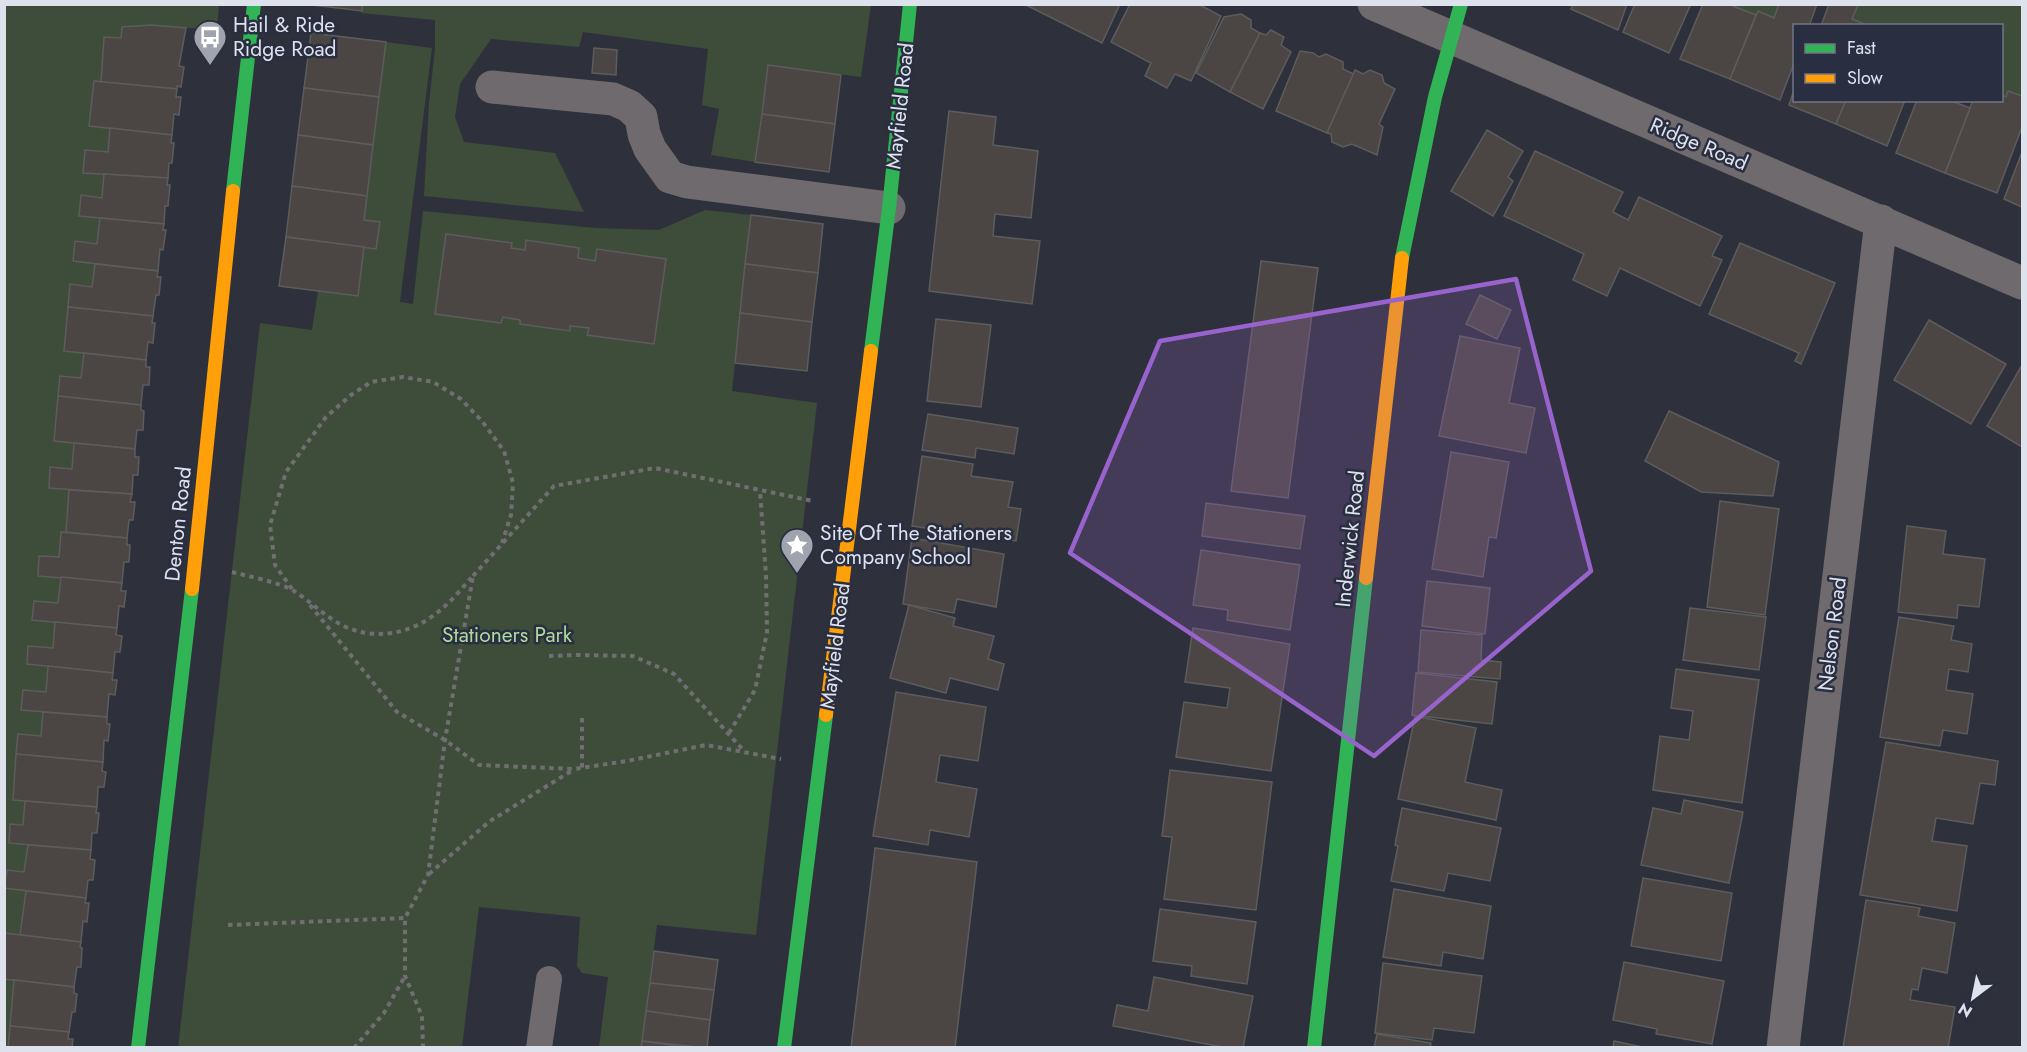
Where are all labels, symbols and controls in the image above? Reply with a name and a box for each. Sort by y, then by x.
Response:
place label: Hail & Ride Ridge Road [233,10,337,64]
bus stop icon: Hail & Ride Ridge Road [192,19,228,66]
legend [1793,24,2003,102]
text: Fast [1847,35,1876,61]
street label: Mayfield Road [878,41,922,171]
text: Slow [1847,65,1884,91]
street label: Ridge Road [1645,110,1753,178]
street label: Denton Road [157,465,199,583]
street label: Inderwick Road [1328,469,1372,609]
place label: Site Of The Stationers Company School [820,518,1012,572]
place icon: Site Of The Stationers Company School [779,527,815,574]
street label: Nelson Road [1810,575,1854,693]
street label: Mayfield Road [812,581,858,711]
park label: Stationers Park [442,620,573,650]
north arrow [1943,968,2003,1028]
text: N [1954,997,1977,1023]

